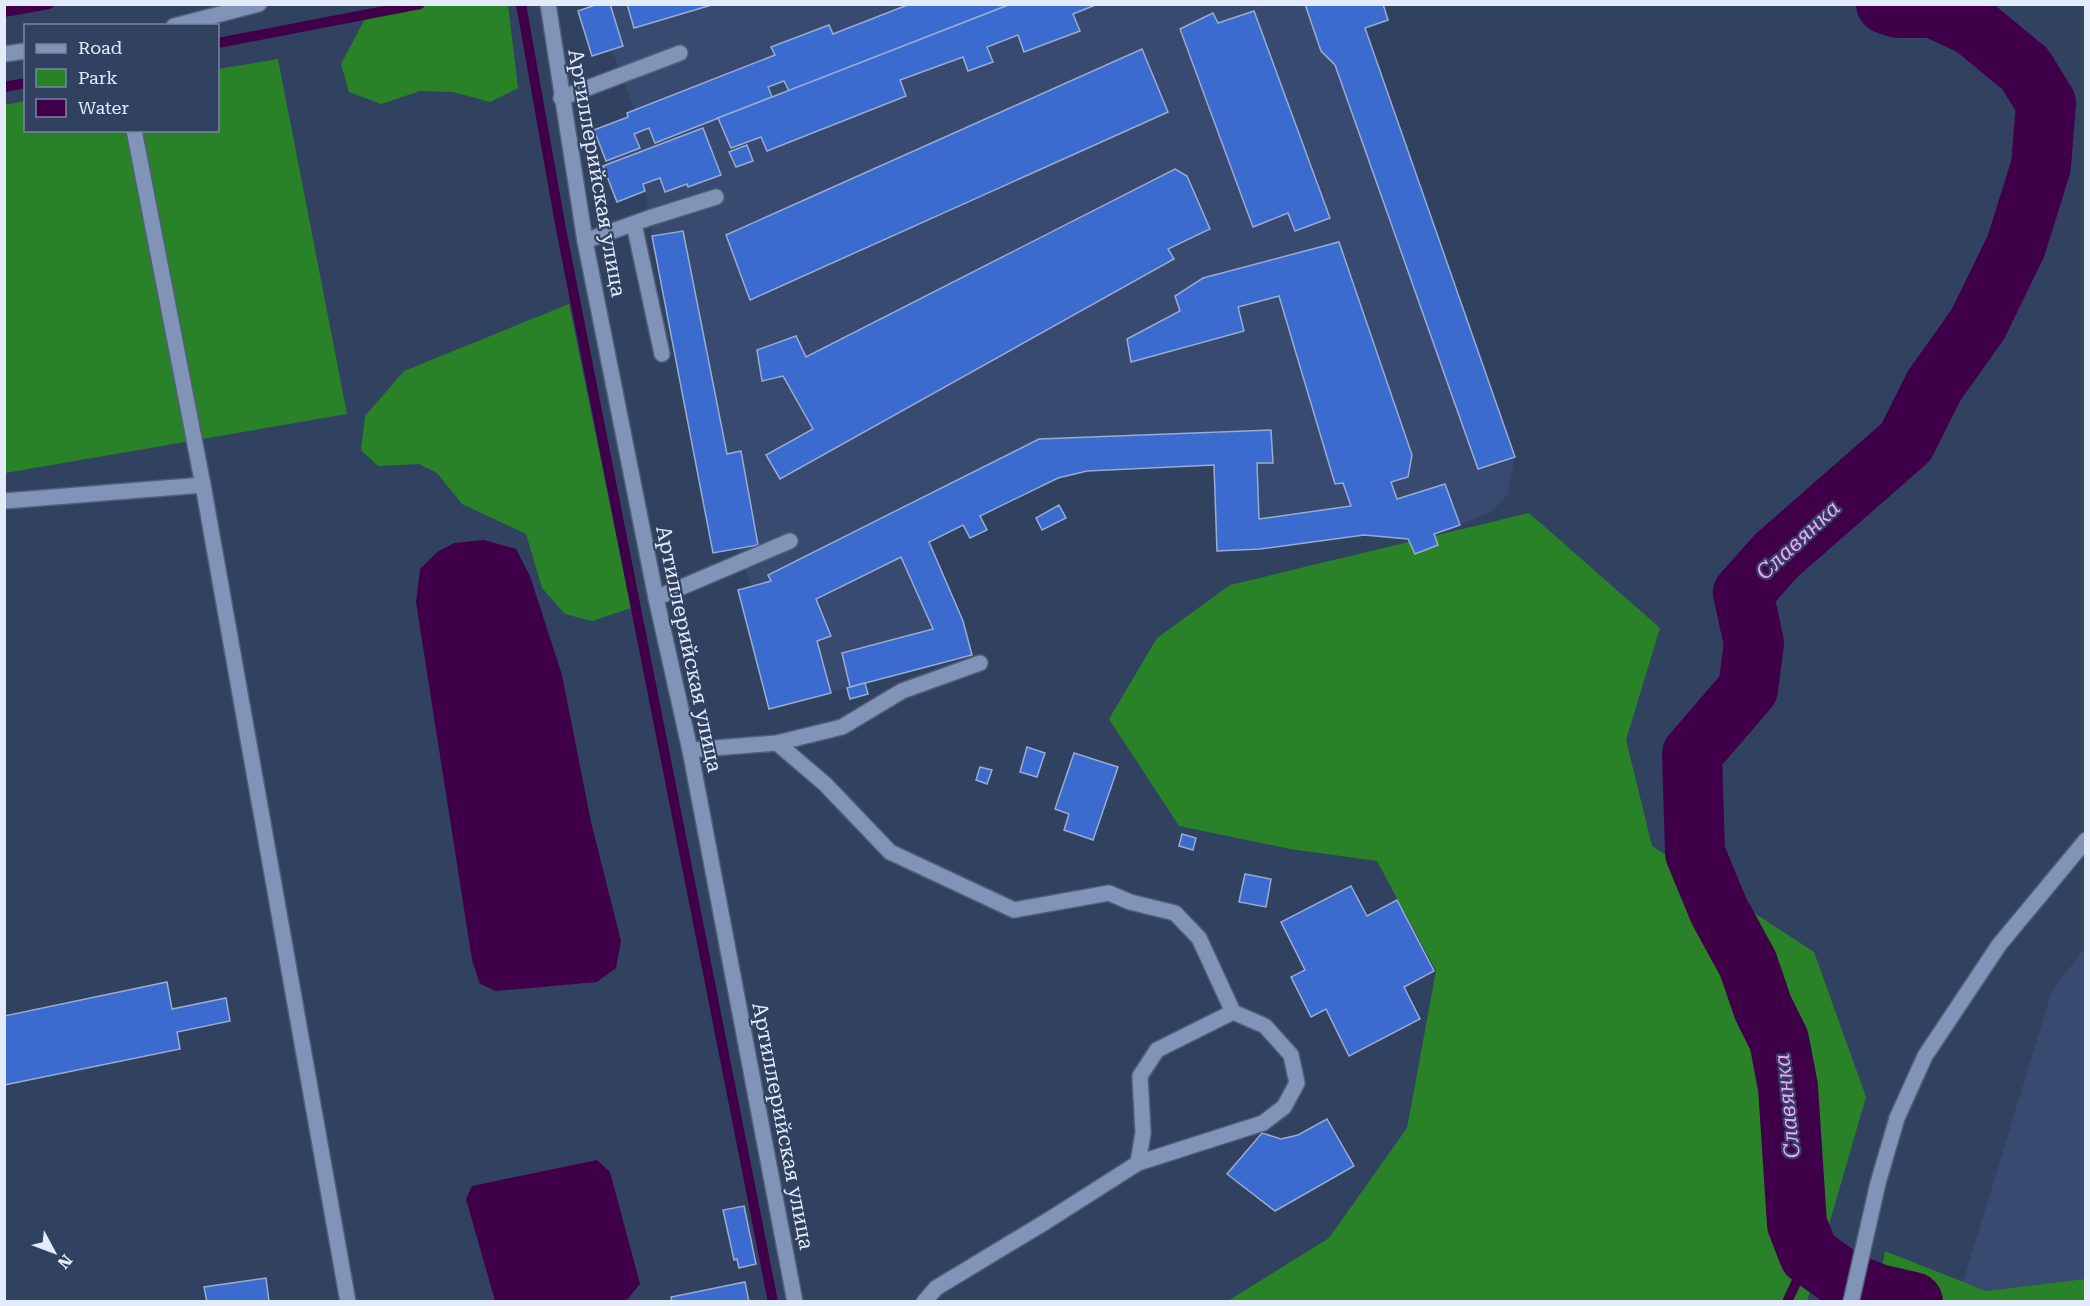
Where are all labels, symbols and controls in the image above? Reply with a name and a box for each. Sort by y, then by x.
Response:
legend [24,24,219,132]
text: Road [78,37,123,58]
street label: Артиллерийская улица [563,47,631,300]
text: Park [78,67,118,88]
text: Water [78,97,129,118]
water label: Славянка [1751,495,1845,585]
street label: Артиллерийская улица [651,524,727,775]
street label: Артиллерийская улица [747,1000,819,1252]
water label: Славянка [1769,1052,1805,1160]
north arrow [24,1222,84,1282]
text: N [54,1251,76,1272]

